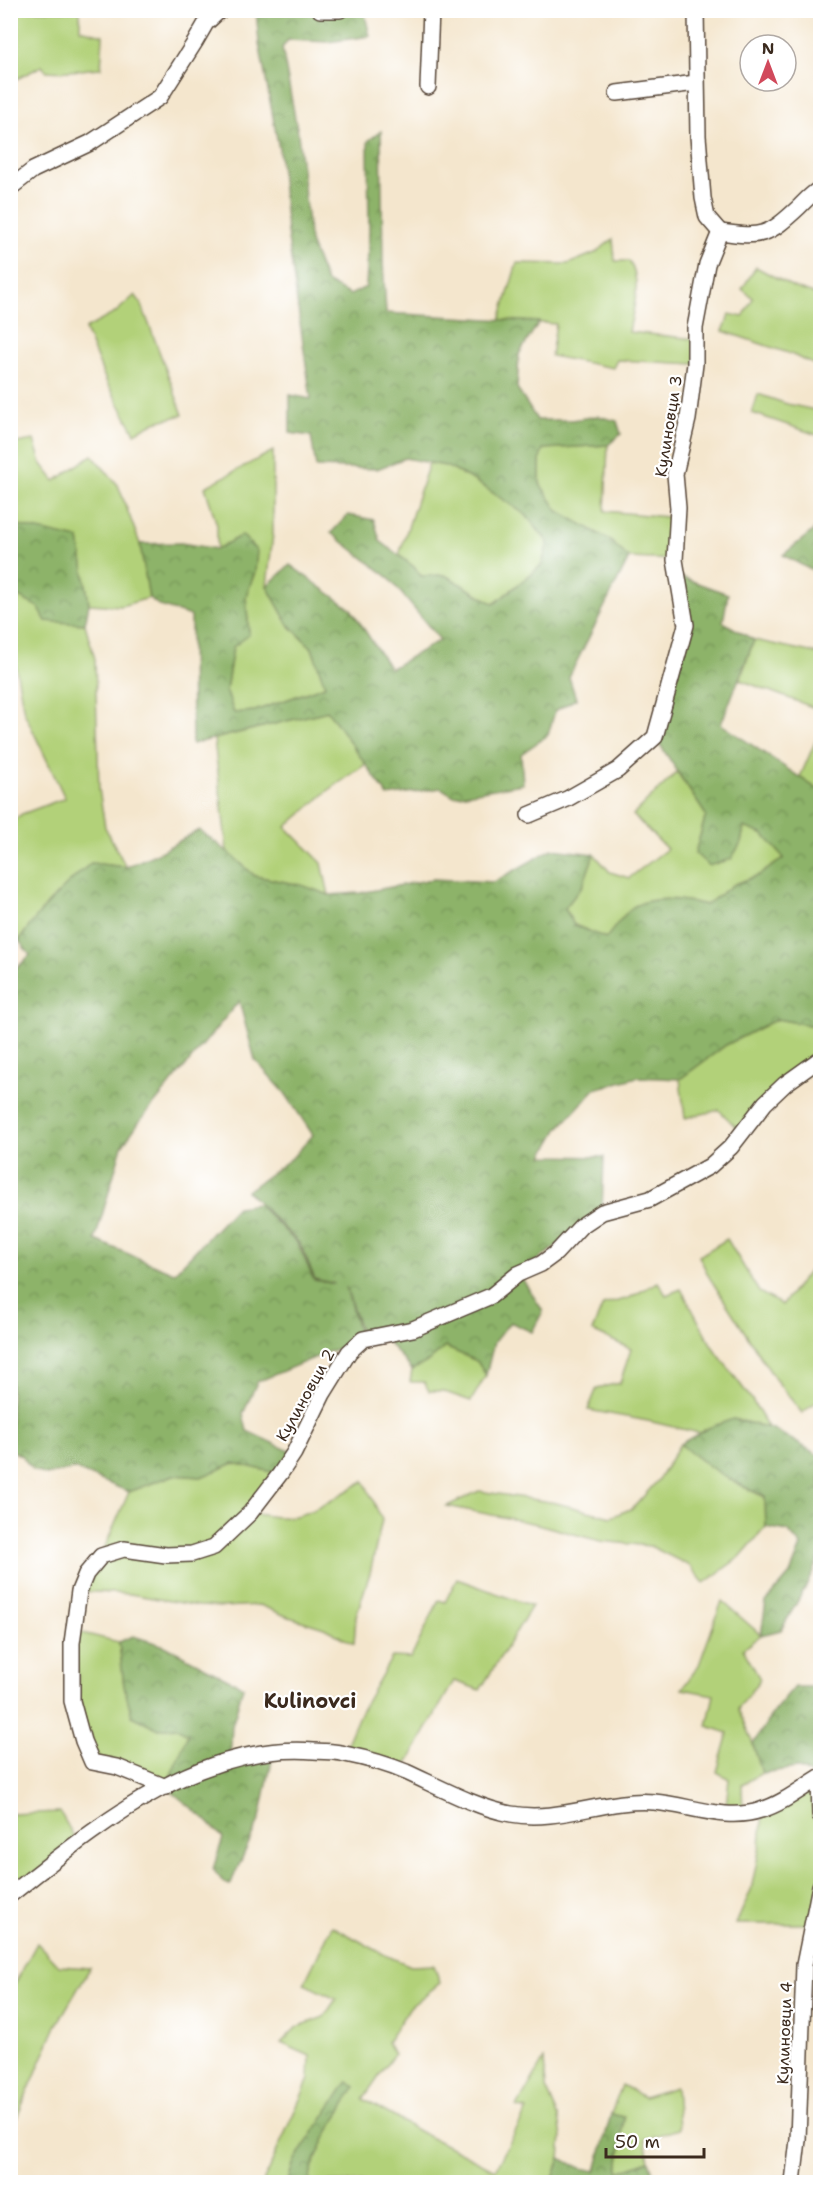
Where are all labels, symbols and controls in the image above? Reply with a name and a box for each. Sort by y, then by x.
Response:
north arrow [738,33,798,93]
text: N [762,38,774,59]
street label: Кулиновци 3 [650,374,687,478]
street label: Кулиновци 2 [271,1345,340,1445]
district label: Kulinovci [264,1688,356,1714]
street label: Кулиновци 4 [772,1981,797,2085]
scale bar [606,2121,704,2159]
text: 50 m [615,2130,660,2154]

